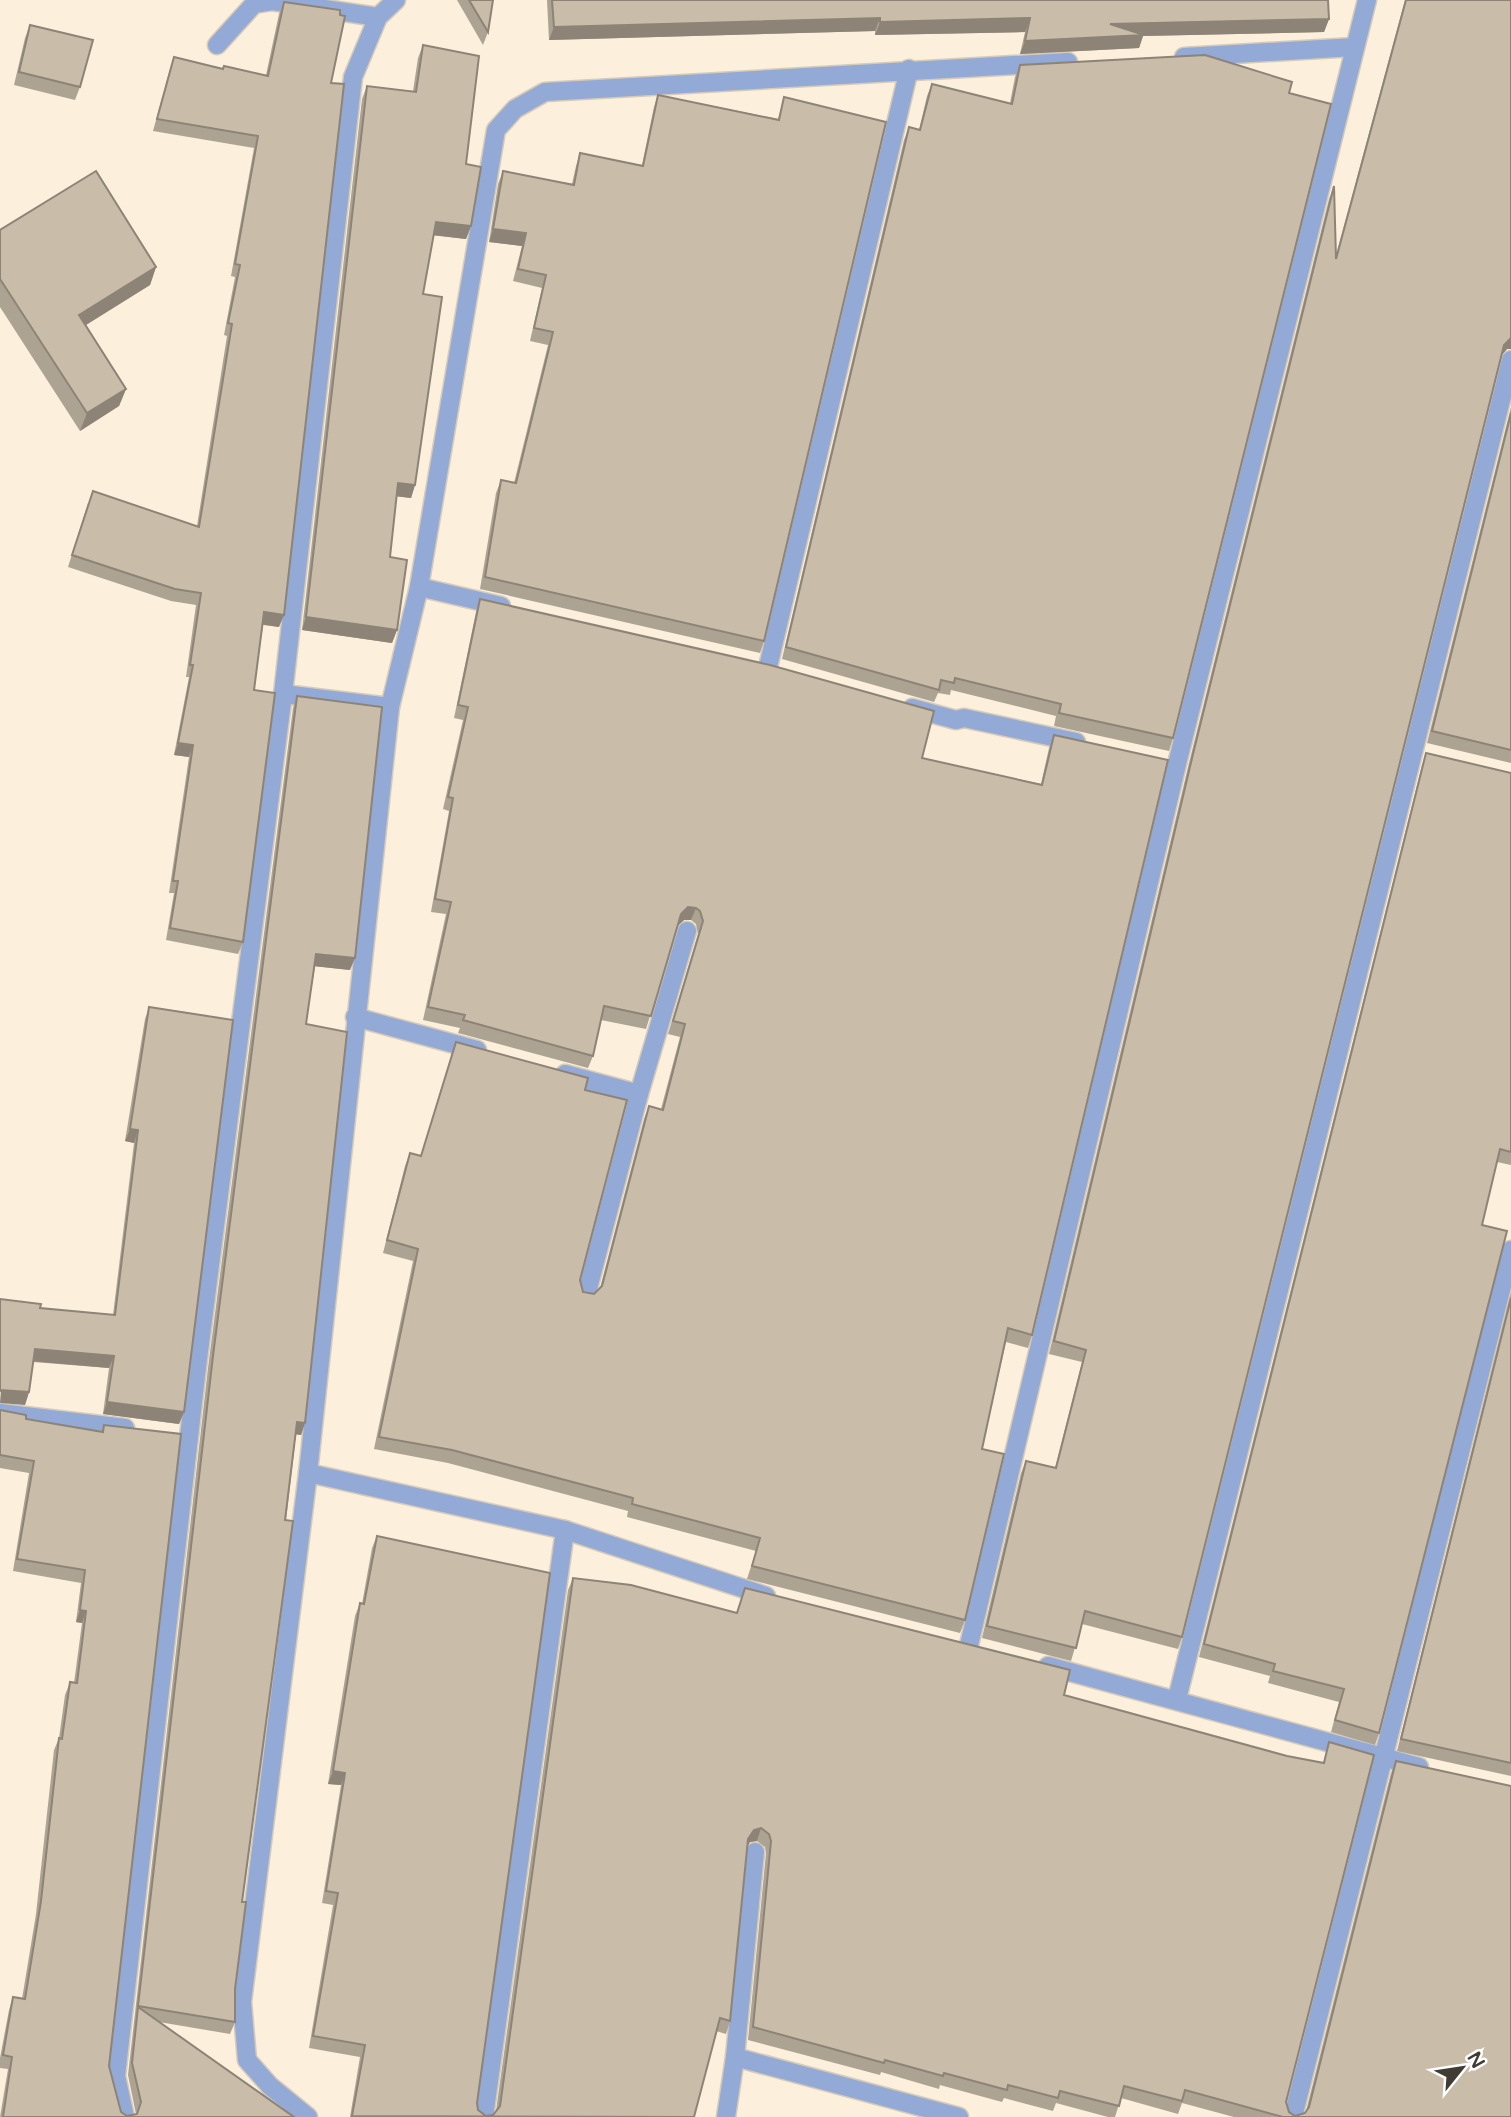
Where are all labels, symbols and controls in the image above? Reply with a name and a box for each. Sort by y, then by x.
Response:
north arrow [1427,2033,1497,2103]
text: N [1463,2048,1489,2072]

